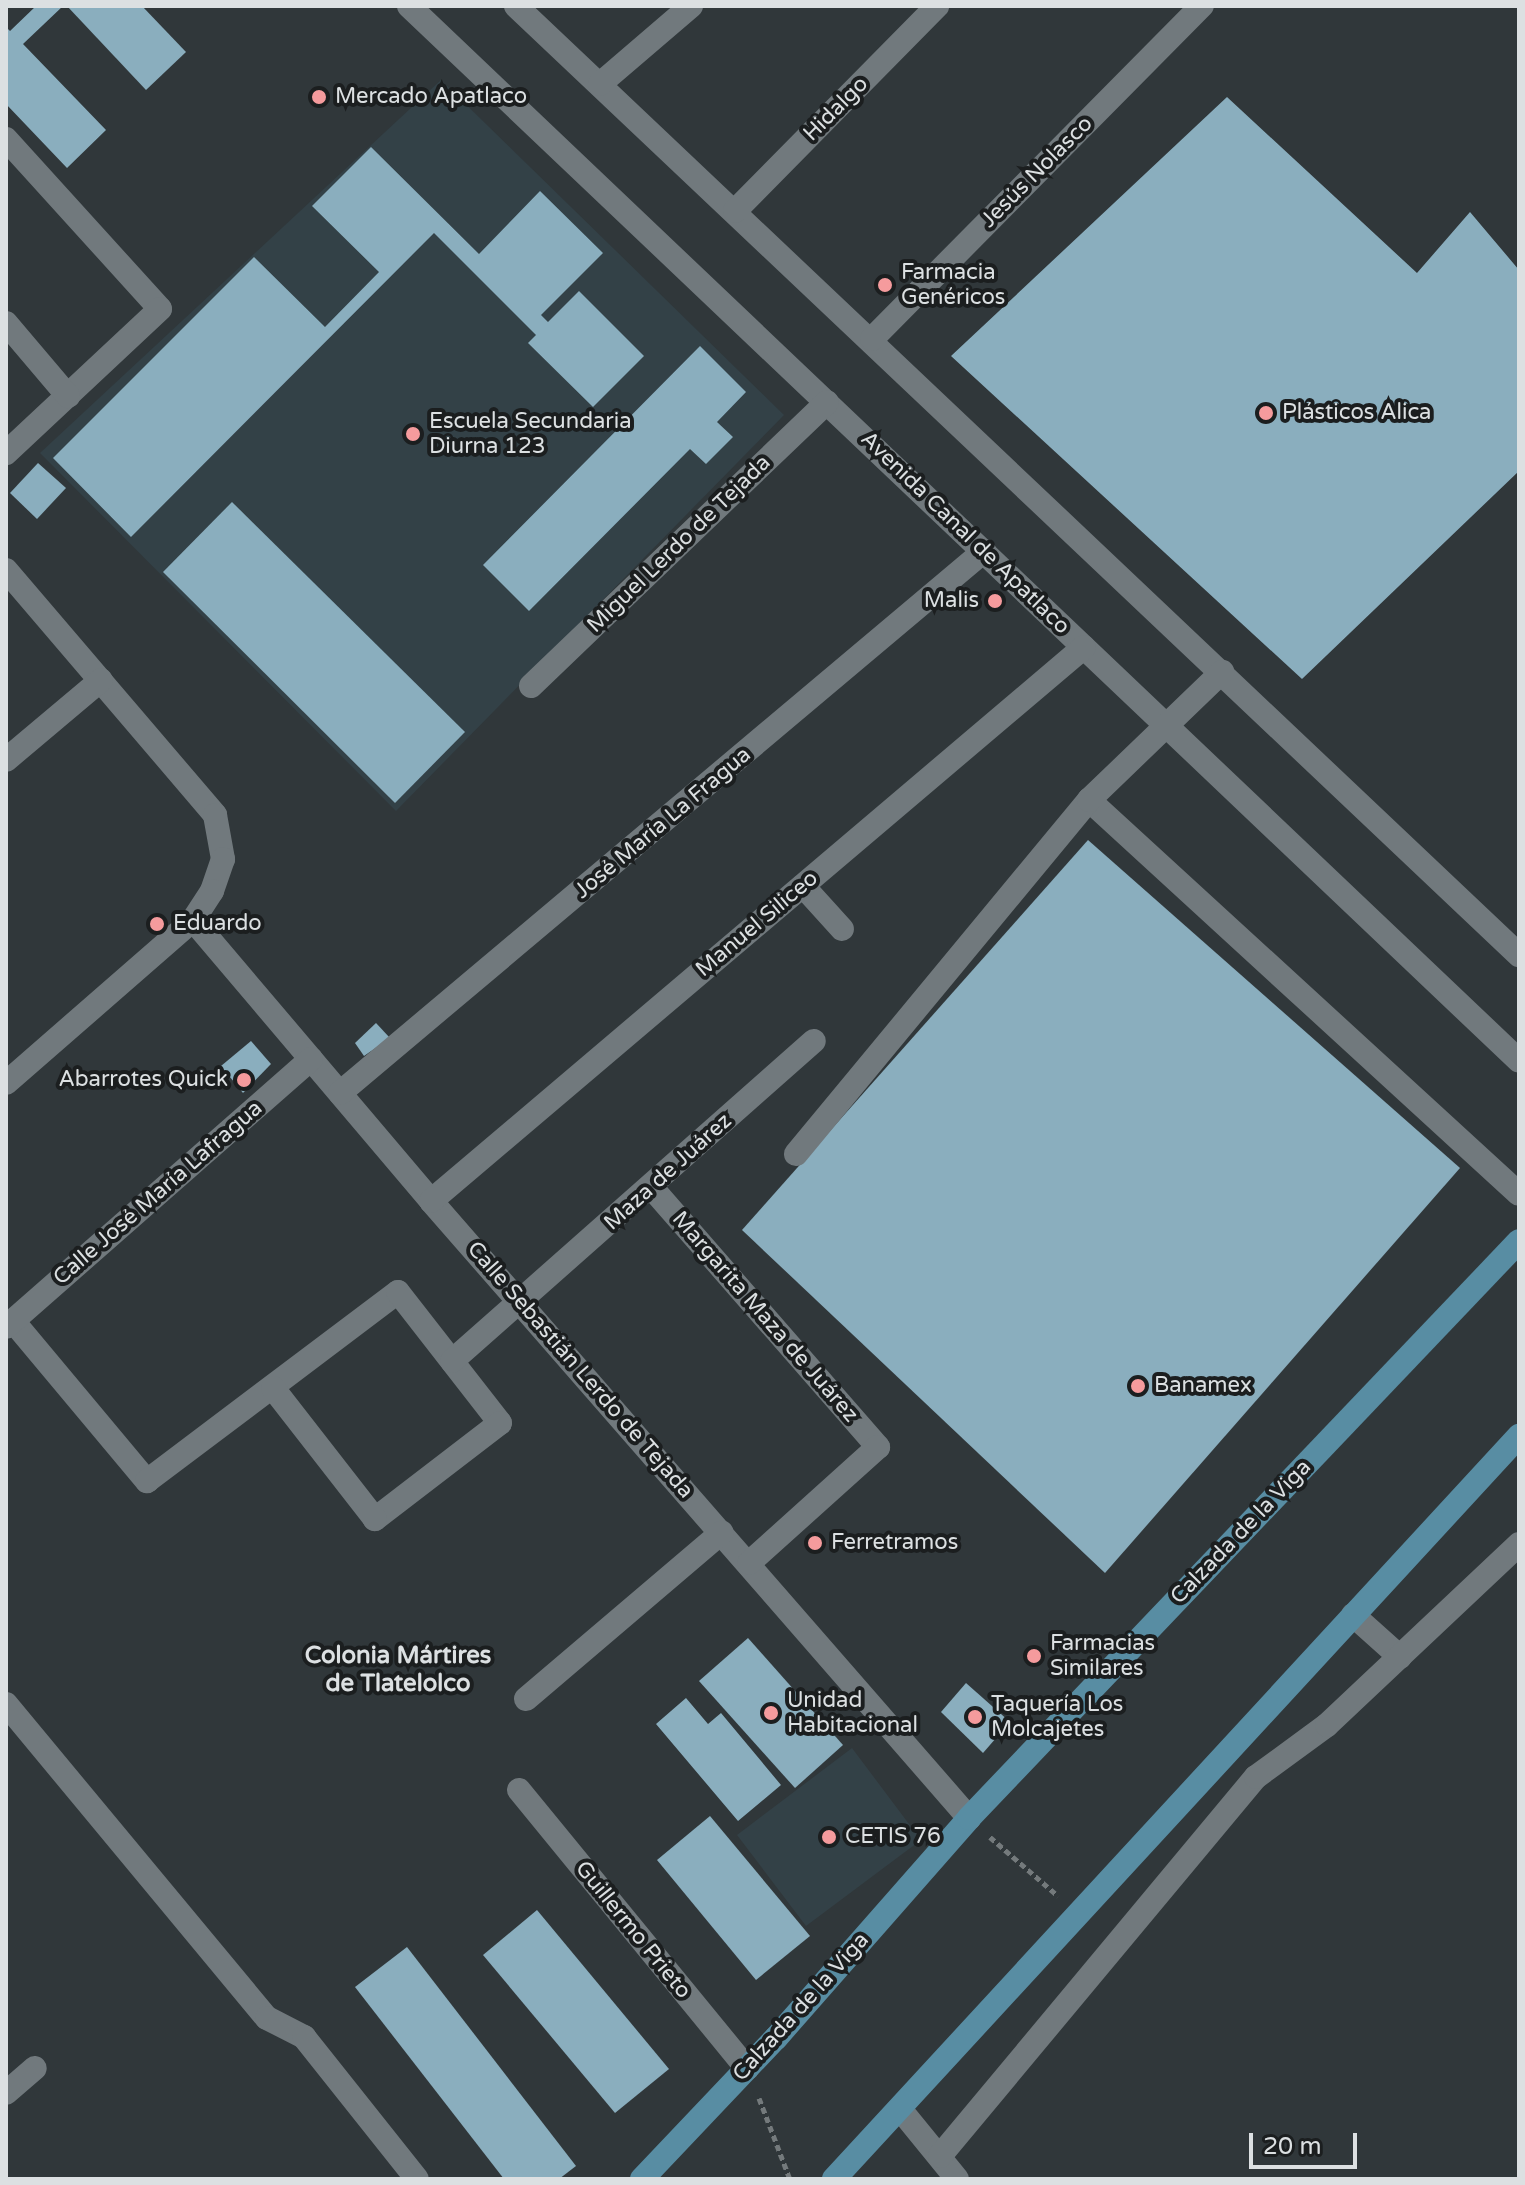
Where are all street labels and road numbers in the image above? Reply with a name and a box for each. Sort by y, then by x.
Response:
street label: Hidalgo [798,71,874,147]
street label: Jesús Nolasco [976,111,1098,233]
street label: Avenida Canal de Apatlaco [855,426,1075,640]
street label: Miguel Lerdo de Tejada [582,450,776,638]
street label: José María La Fragua [570,742,756,904]
street label: Manuel Siliceo [691,865,823,983]
street label: Calle José María Lafragua [48,1095,268,1291]
street label: Maza de Juárez [599,1108,737,1236]
street label: Margarita Maza de Juárez [666,1206,864,1428]
street label: Calle Sebastián Lerdo de Tejada [461,1236,699,1504]
street label: Calzada de la Viga [1165,1454,1317,1610]
street label: Guillermo Prieto [569,1856,697,2004]
street label: Calzada de la Viga [727,1927,875,2087]

